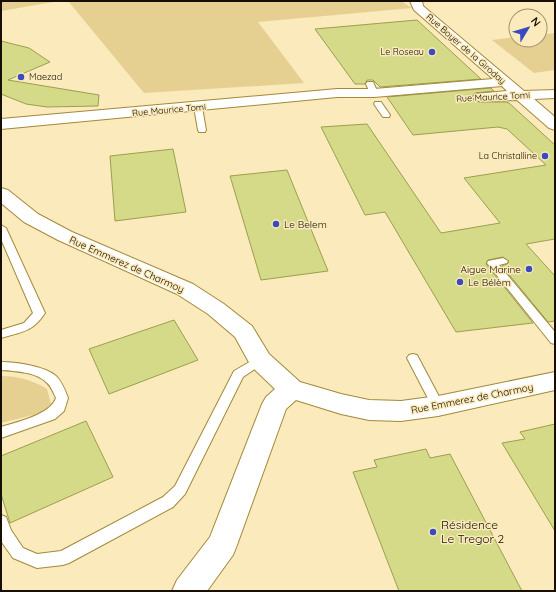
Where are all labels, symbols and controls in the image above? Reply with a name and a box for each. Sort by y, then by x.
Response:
north arrow [508,8,548,48]
street label: Rue Boyer de la Giroday [424,11,508,86]
text: N [528,14,544,29]
place label: Le Roseau [380,46,424,57]
marker: Le Roseau [427,47,437,57]
place label: Maezad [29,71,62,82]
marker: Maezad [16,72,26,82]
street label: Rue Maurice Tomi [456,89,530,104]
street label: Rue Maurice Tomi [132,101,206,118]
place label: La Christalline [479,150,537,161]
marker: La Christalline [540,151,550,161]
place label: Le Belem [284,218,327,231]
marker: Le Belem [271,219,281,229]
street label: Rue Emmerez de Charmoy [67,233,186,296]
place label: Aigue Marine [460,263,521,276]
marker: Aigue Marine [524,264,534,274]
place label: Le Bélèm [468,276,511,289]
marker: Le Bélèm [455,277,465,287]
street label: Rue Emmerez de Charmoy [410,380,534,417]
place label: Résidence Le Tregor 2 [441,517,504,546]
marker: Résidence Le Tregor 2 [428,527,438,537]

